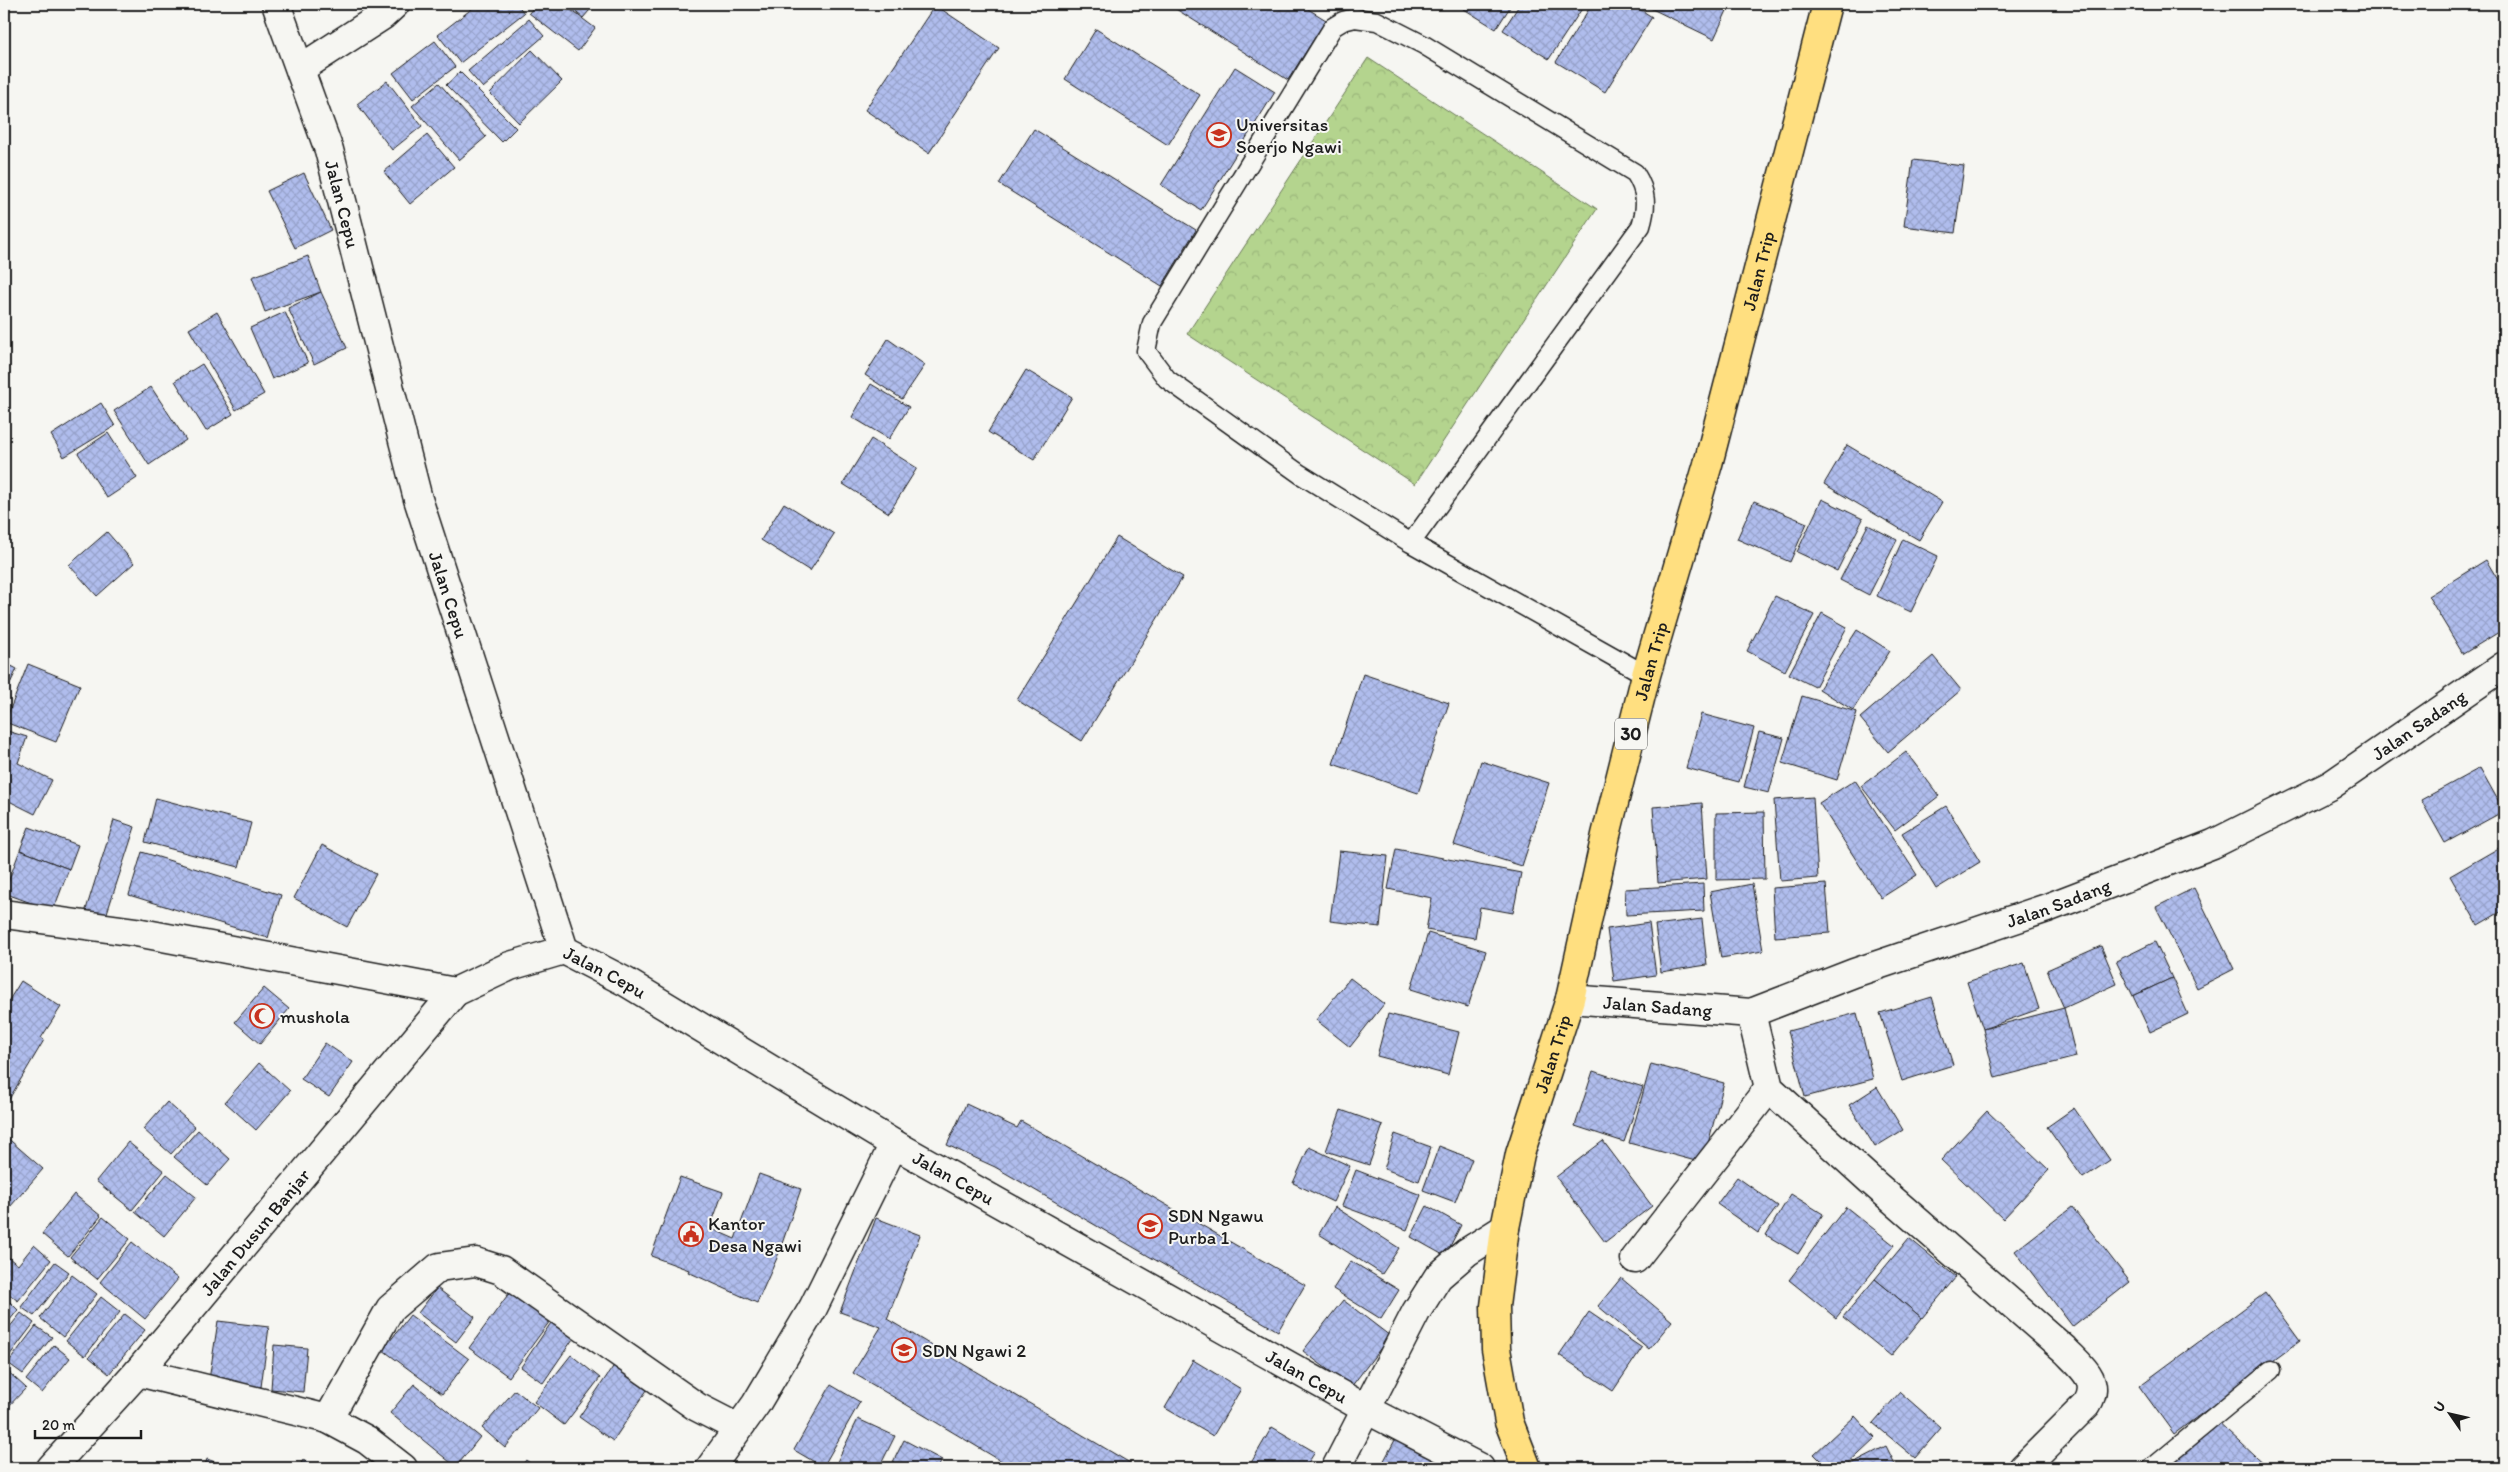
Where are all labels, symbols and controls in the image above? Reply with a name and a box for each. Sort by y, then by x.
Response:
place label: Universitas Soerjo Ngawi [1236,113,1342,158]
school or university icon: Universitas Soerjo Ngawi [1206,122,1232,148]
street label: Jalan Cepu [321,158,365,251]
street label: Jalan Trip [1737,229,1779,313]
street label: Jalan Cepu [424,548,474,641]
street label: Jalan Trip [1629,619,1673,703]
street label: Jalan Sadang [2367,684,2470,765]
road number: 30 [1615,719,1647,750]
street label: Jalan Sadang [2003,873,2114,932]
street label: Jalan Cepu [560,940,651,1003]
street label: Jalan Sadang [1602,990,1713,1021]
mosque icon: mushola [249,1003,275,1029]
place label: mushola [280,1005,350,1028]
street label: Jalan Trip [1529,1012,1576,1096]
street label: Jalan Cepu [909,1146,999,1210]
street label: Jalan Dusun Banjar [195,1163,315,1300]
place label: SDN Ngawu Purba 1 [1168,1204,1264,1249]
place label: Kantor Desa Ngawi [708,1212,802,1257]
school or university icon: SDN Ngawu Purba 1 [1137,1213,1163,1239]
public building icon: Kantor Desa Ngawi [678,1221,704,1247]
school or university icon: SDN Ngawi 2 [891,1337,917,1363]
place label: SDN Ngawi 2 [922,1339,1026,1362]
street label: Jalan Cepu [1262,1344,1352,1408]
north arrow [2426,1390,2476,1440]
text: U [2430,1398,2449,1416]
scale bar [35,1407,141,1439]
text: 20 m [42,1416,76,1434]

